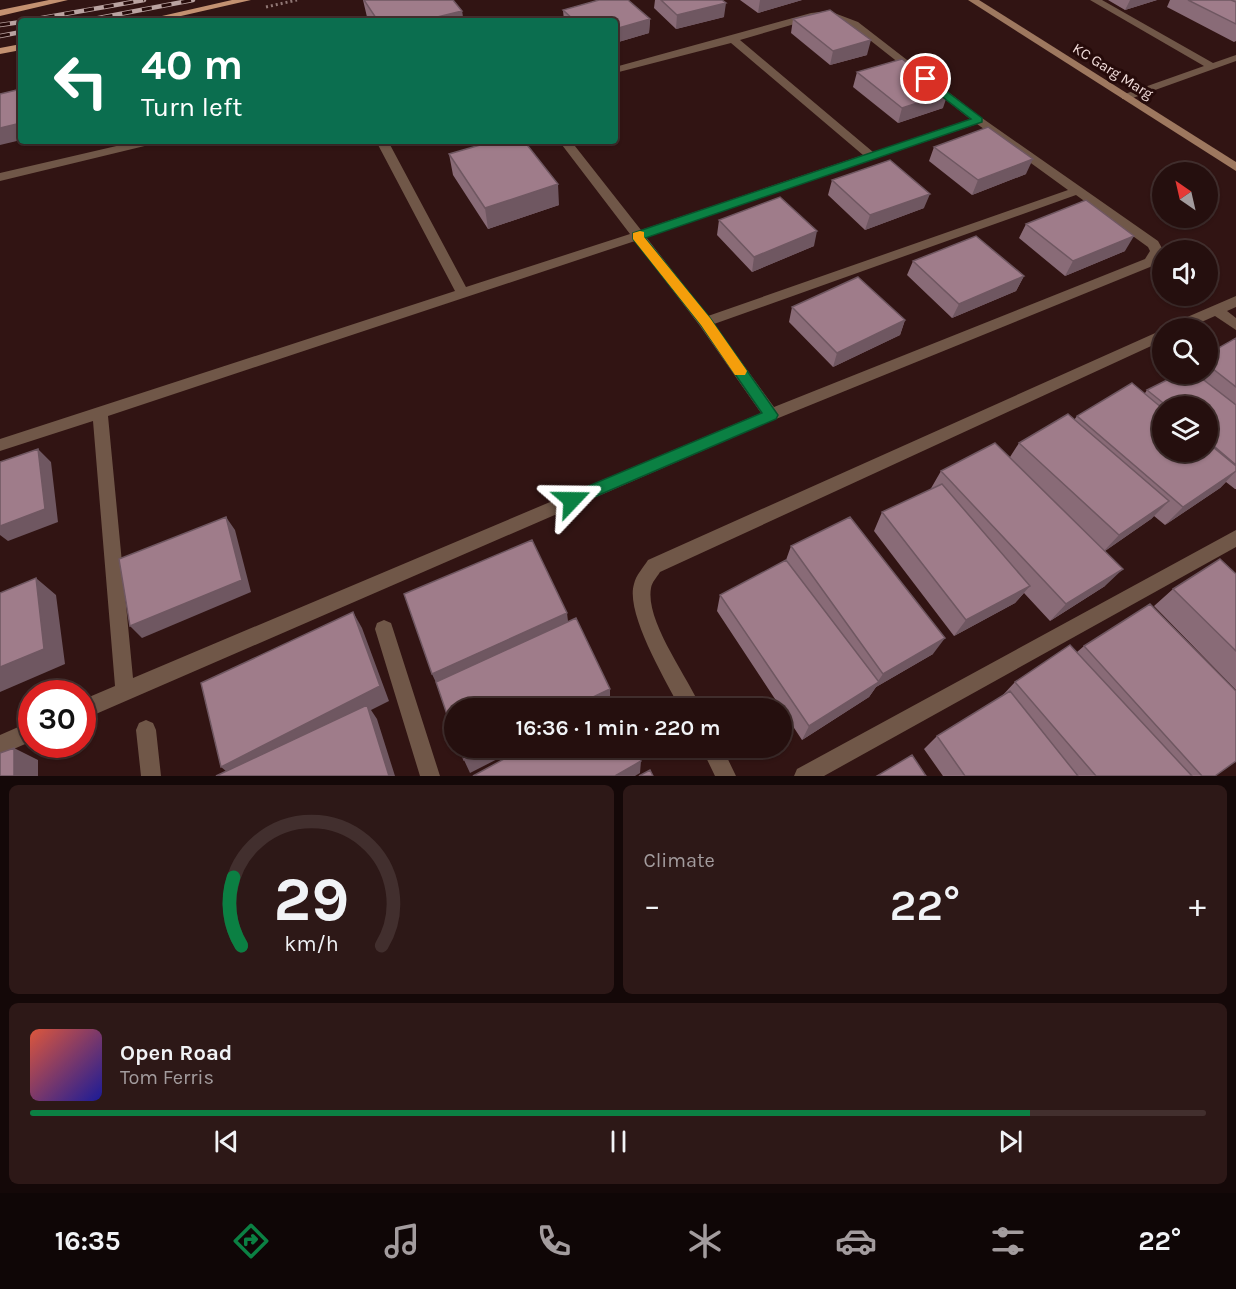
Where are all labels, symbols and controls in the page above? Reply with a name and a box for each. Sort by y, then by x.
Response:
street label: KC Garg Marg [1069,39,1157,103]
text: 40 m [141,40,243,90]
icon: left [42,42,120,120]
pin [900,53,951,104]
icon: arrive [909,62,942,95]
text: Turn left [141,91,242,123]
north arrow [1152,162,1218,228]
map controls [1152,162,1218,462]
button: sound [1152,240,1218,306]
button: search [1152,318,1218,384]
button: layers [1152,396,1218,462]
position arrow [540,468,604,532]
speed limit sign: 30 [18,680,96,758]
text: 16:36 · 1 min · 220 m [516,715,720,741]
text: Climate [644,849,715,872]
text: 29 [273,863,349,936]
text: 22° [889,879,960,931]
text: − [644,886,661,924]
text: + [1189,886,1206,924]
text: km/h [284,932,338,957]
text: Open Road [120,1040,232,1066]
text: Tom Ferris [120,1066,214,1089]
icon: previous [210,1125,243,1158]
icon: pause [602,1125,635,1158]
icon: next [994,1125,1027,1158]
icon: directions [230,1220,272,1262]
icon: music [381,1220,423,1262]
icon: phone [533,1220,575,1262]
icon: climate [684,1220,726,1262]
icon: car [835,1220,877,1262]
icon: filters [987,1220,1029,1262]
text: 16:35 [55,1225,121,1257]
text: 22° [1138,1225,1181,1257]

